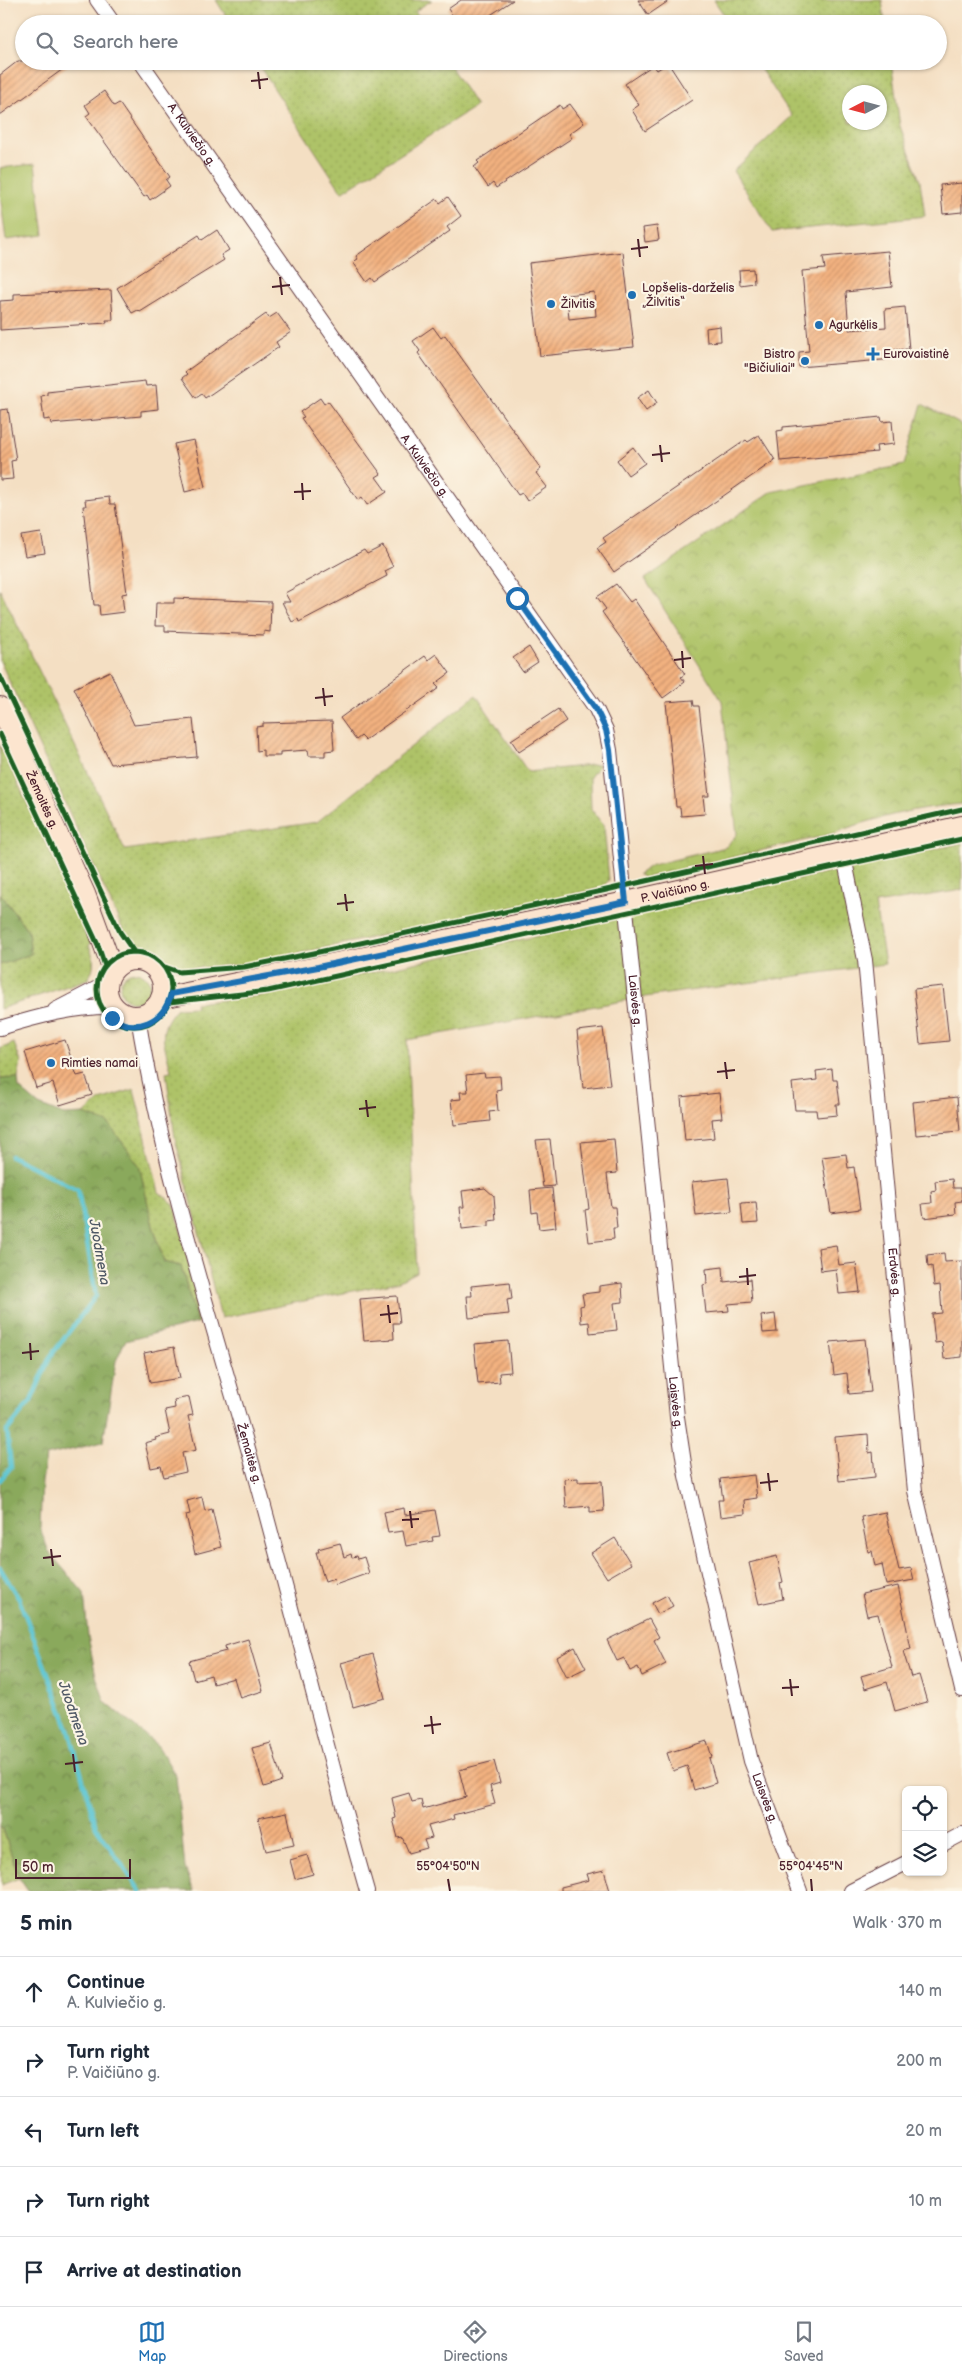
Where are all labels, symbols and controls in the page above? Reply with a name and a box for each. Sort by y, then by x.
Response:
search box [15,15,947,70]
icon: search [33,29,61,57]
text: Search here [73,31,178,54]
north arrow [842,85,887,130]
street label: A. Kulviečio g. [164,100,219,170]
place label: Lopšelis-darželis „Žilvitis“ [642,281,735,310]
marker: Lopšelis-darželis „Žilvitis“ [626,289,638,301]
place label: Žilvitis [560,296,595,312]
marker: Žilvitis [545,298,557,310]
place label: Agurkėlis [829,318,878,333]
marker: Agurkėlis [813,319,825,331]
place label: Bistro "Bičiuliai" [744,347,795,376]
place label: Eurovaistinė [883,347,950,362]
marker: Eurovaistinė [867,348,879,360]
marker: Bistro "Bičiuliai" [799,355,811,367]
street label: A. Kulviečio g. [397,431,452,501]
route start [506,587,529,610]
street label: Žemaitės g. [22,767,61,832]
street label: P. Vaičiūno g. [639,876,711,906]
street label: Laisvės g. [625,974,645,1028]
route end [101,1007,124,1030]
place label: Rimties namai [61,1056,138,1071]
marker: Rimties namai [45,1057,57,1069]
water label: Juodmena [85,1217,114,1287]
street label: Erdvės g. [884,1247,904,1298]
street label: Laisvės g. [665,1376,686,1430]
street label: Žemaitės g. [233,1421,265,1486]
water label: Juodmena [54,1678,92,1748]
street label: Laisvės g. [748,1771,781,1826]
map controls [902,1786,947,1876]
button: locate [902,1786,947,1831]
button: layers [902,1831,947,1876]
scale bar [15,1856,131,1879]
text: 50 m [22,1859,54,1876]
text: 55°04'50"N [416,1859,480,1874]
text: 55°04'45"N [779,1859,843,1874]
text: 5 min [20,1911,73,1936]
text: Walk · 370 m [853,1914,942,1933]
text: Continue [67,1971,145,1994]
icon: ahead [20,1978,48,2006]
text: 140 m [899,1982,942,2001]
text: A. Kulviečio g. [67,1994,166,2013]
text: Turn right [67,2041,150,2064]
icon: right [20,2048,48,2076]
text: 200 m [896,2052,942,2071]
text: P. Vaičiūno g. [67,2064,160,2083]
icon: left [20,2118,48,2146]
text: Turn left [67,2120,139,2143]
text: 20 m [906,2122,942,2141]
icon: right [20,2188,48,2216]
text: Turn right [67,2190,150,2213]
text: 10 m [909,2192,942,2211]
icon: arrive [20,2258,48,2286]
text: Arrive at destination [67,2260,242,2283]
tab: Map [138,2318,167,2365]
tab: Directions [443,2318,508,2365]
tab: Saved [784,2318,824,2365]

